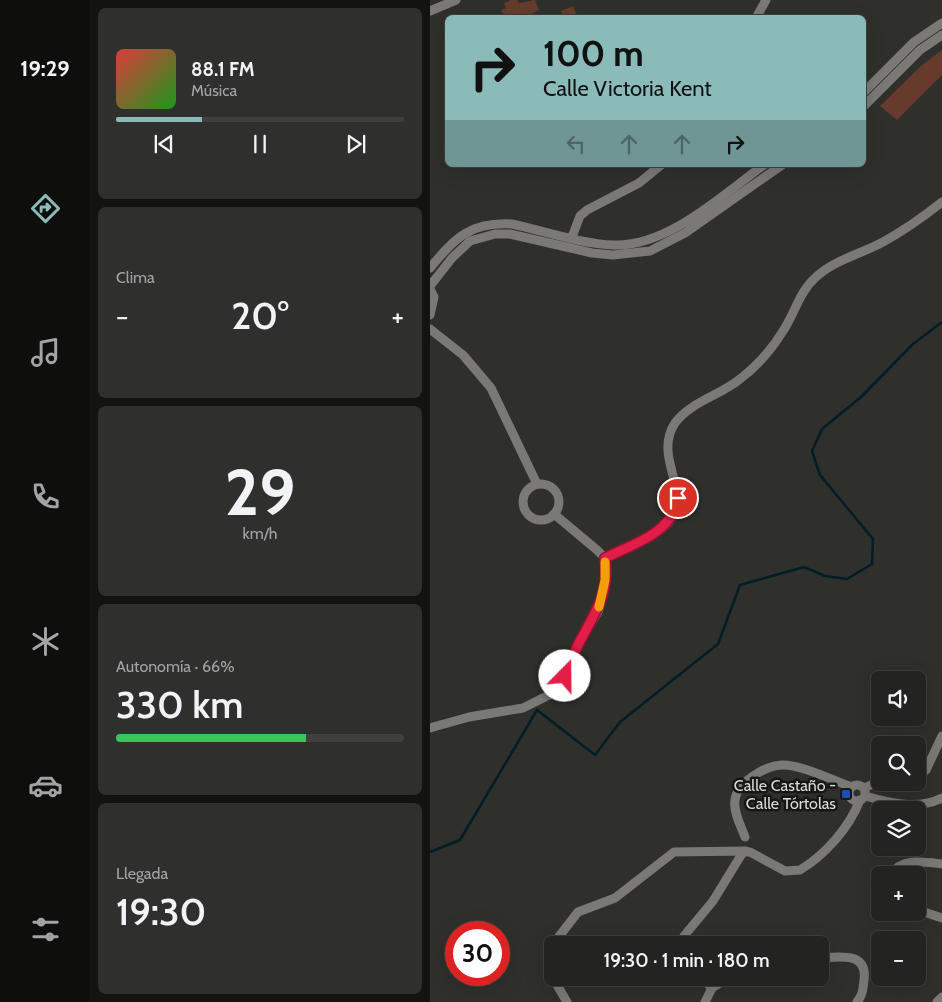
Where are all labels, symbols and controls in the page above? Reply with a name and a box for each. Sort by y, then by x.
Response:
text: 100 m [543,32,644,75]
icon: right [460,35,525,100]
text: 19:29 [20,55,70,82]
text: 88.1 FM [191,58,255,81]
text: Calle Victoria Kent [543,75,712,102]
text: Música [191,81,237,100]
icon: previous [150,130,178,158]
icon: pause [246,130,274,158]
icon: next [342,130,370,158]
icon: left [562,130,590,158]
icon: ahead [615,130,643,158]
icon: ahead [668,130,696,158]
icon: right [721,130,749,158]
icon: directions [28,191,63,226]
text: Clima [116,268,155,287]
text: 20° [231,292,289,339]
text: − [116,299,128,333]
text: + [392,299,404,333]
icon: music [28,335,63,370]
text: 29 [225,452,295,531]
pin [657,477,699,519]
icon: phone [28,479,63,514]
icon: arrive [664,484,692,512]
text: km/h [242,524,278,543]
icon: climate [28,624,63,659]
position arrow [538,649,590,701]
text: Autonomía · 66% [116,657,235,676]
map controls [871,671,926,986]
button: sound [871,671,926,726]
text: 330 km [116,681,243,728]
button: search [871,736,926,791]
icon: car [28,768,63,803]
place label: Calle Castaño - Calle Tórtolas [734,776,836,813]
marker: Calle Castaño - Calle Tórtolas [840,788,852,800]
button: layers [871,801,926,856]
text: Llegada [116,864,168,883]
button: + [871,866,926,921]
text: 19:30 [116,888,206,935]
icon: filters [28,912,63,947]
speed limit sign: 30 [445,921,510,986]
button: − [871,931,926,986]
text: 19:30 · 1 min · 180 m [603,949,770,972]

